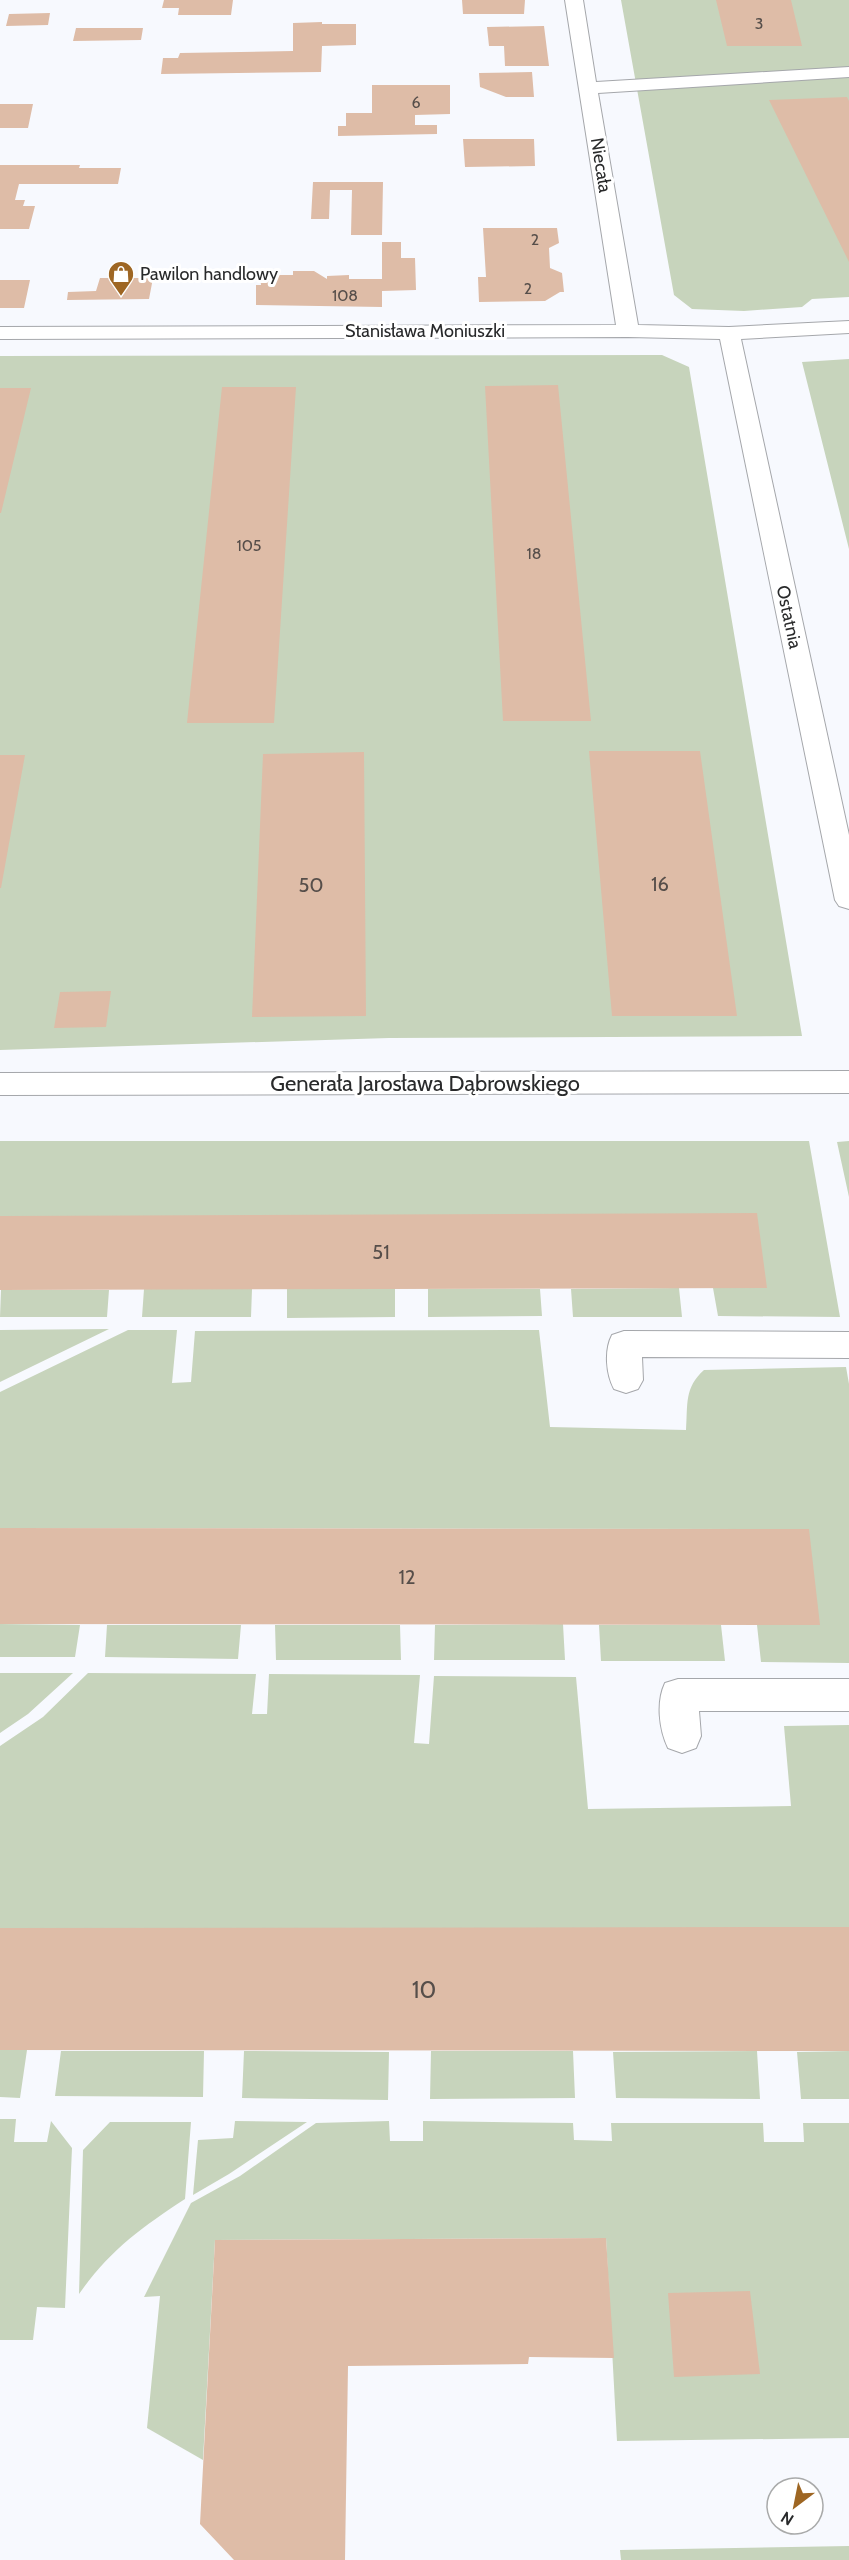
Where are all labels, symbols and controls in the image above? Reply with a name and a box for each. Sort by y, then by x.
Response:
house number: 3 [755,14,763,33]
house number: 6 [411,93,421,112]
street label: Niecała [586,136,616,194]
house number: 2 [531,230,539,249]
shop icon: Pawilon handlowy [106,259,136,297]
place label: Pawilon handlowy [140,263,278,285]
house number: 2 [524,279,532,298]
house number: 108 [332,286,358,305]
street label: Stanisława Moniuszki [345,320,505,342]
house number: 105 [236,536,262,555]
house number: 18 [527,544,541,563]
street label: Ostatnia [772,583,807,651]
house number: 16 [651,872,669,896]
house number: 50 [299,873,323,897]
street label: Generała Jarosława Dąbrowskiego [270,1070,580,1097]
house number: 51 [372,1240,390,1264]
house number: 12 [399,1565,416,1589]
house number: 10 [412,1975,436,2004]
north arrow [765,2476,825,2536]
text: N [777,2507,797,2529]

